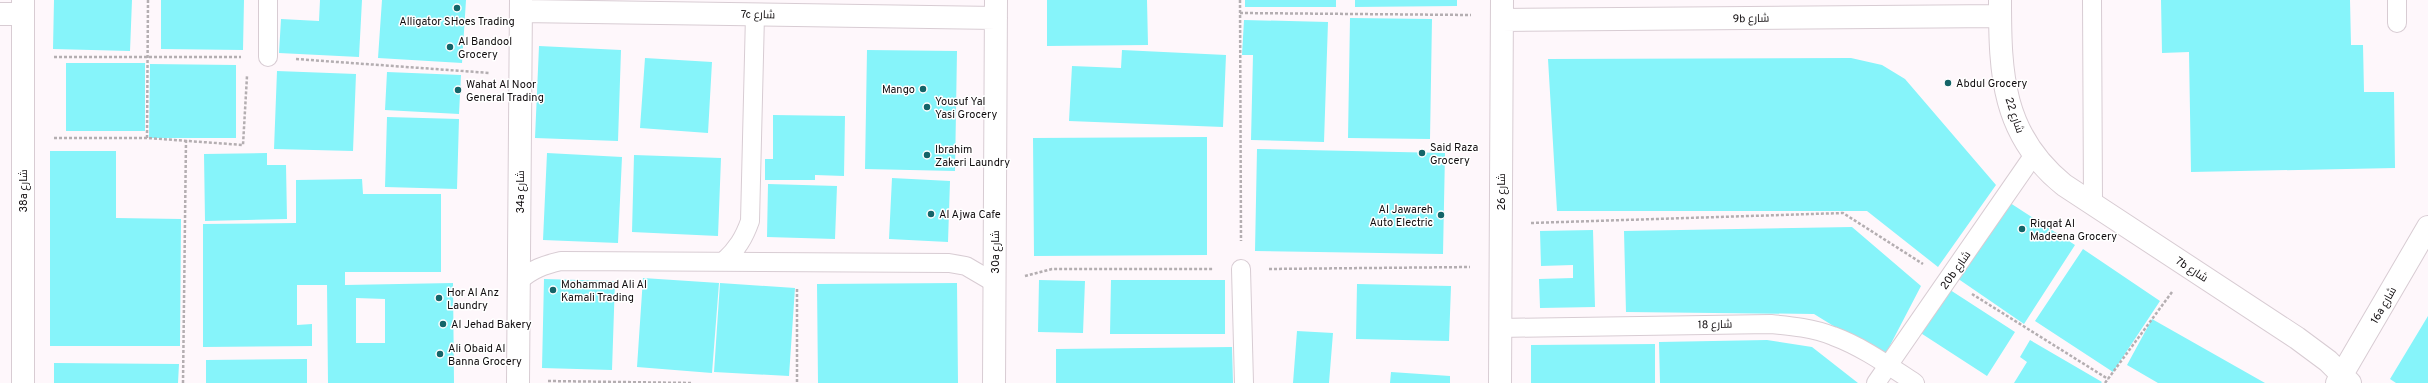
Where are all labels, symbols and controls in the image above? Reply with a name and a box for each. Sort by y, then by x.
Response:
marker: Alligator SHoes Trading [452,3,462,13]
street label: 7c شارع [741,8,775,22]
street label: 9b شارع [1733,12,1769,26]
place label: Alligator SHoes Trading [399,15,515,29]
place label: Al Bandool Grocery [458,35,512,62]
marker: Al Bandool Grocery [445,42,455,52]
place label: Abdul Grocery [1956,77,2028,91]
place label: Wahat Al Noor General Trading [466,78,544,105]
marker: Abdul Grocery [1943,78,1953,88]
place label: Mango [882,83,915,97]
marker: Mango [918,84,928,94]
marker: Wahat Al Noor General Trading [453,85,463,95]
place label: Yousuf Yal Yasi Grocery [935,95,997,122]
street label: شارع 22 [2001,95,2027,135]
marker: Yousuf Yal Yasi Grocery [922,102,932,112]
place label: Said Raza Grocery [1430,141,1478,168]
place label: Ibrahim Zakeri Laundry [935,143,1010,170]
marker: Said Raza Grocery [1417,148,1427,158]
marker: Ibrahim Zakeri Laundry [922,150,932,160]
street label: 38a شارع [17,169,31,213]
street label: 34a شارع [514,170,528,214]
street label: شارع 26 [1495,173,1509,211]
place label: Al Jawareh Auto Electric [1369,203,1433,230]
place label: Al Ajwa Cafe [939,208,1001,222]
marker: Al Ajwa Cafe [926,209,936,219]
marker: Al Jawareh Auto Electric [1436,210,1446,220]
place label: Riqqat Al Madeena Grocery [2030,217,2117,244]
marker: Riqqat Al Madeena Grocery [2017,224,2027,234]
street label: 30a شارع [989,230,1003,274]
street label: 20b شارع [1938,249,1974,293]
street label: 7b شارع [2173,254,2210,285]
place label: Mohammad Ali Al Kamali Trading [561,278,647,305]
marker: Mohammad Ali Al Kamali Trading [548,285,558,295]
street label: 16a شارع [2368,285,2400,326]
place label: Hor Al Anz Laundry [447,286,499,313]
marker: Hor Al Anz Laundry [434,293,444,303]
place label: Al Jehad Bakery [451,318,532,332]
street label: شارع 18 [1698,318,1733,332]
marker: Al Jehad Bakery [438,319,448,329]
place label: Ali Obaid Al Banna Grocery [448,342,522,369]
marker: Ali Obaid Al Banna Grocery [435,349,445,359]

